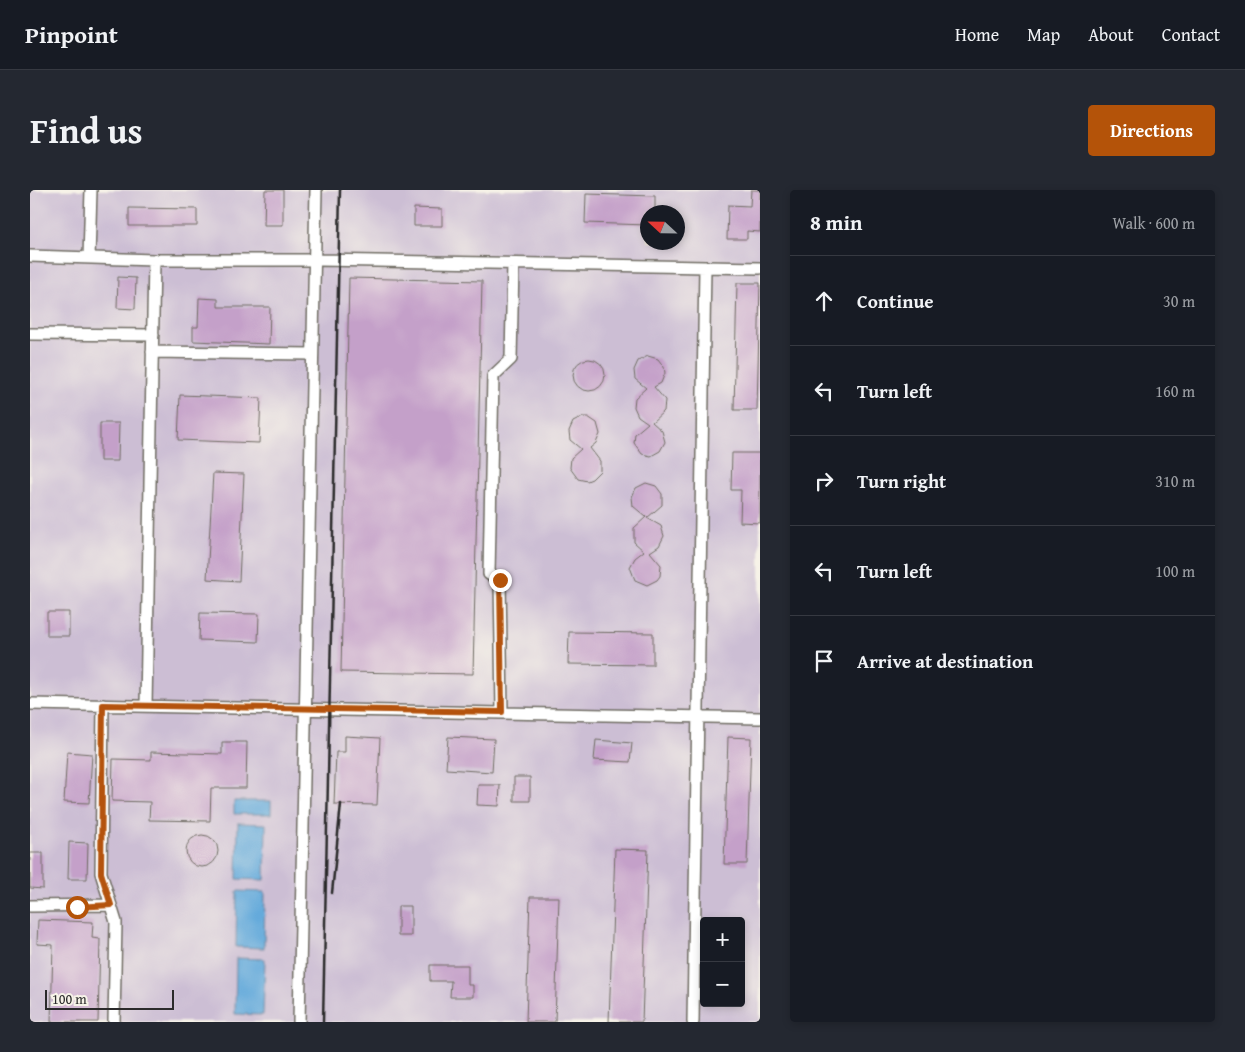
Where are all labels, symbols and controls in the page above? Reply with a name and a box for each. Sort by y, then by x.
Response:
text: Pinpoint [25,17,118,52]
text: Home [955,21,999,48]
text: Map [1027,21,1060,48]
text: About [1088,21,1134,48]
text: Contact [1162,21,1220,48]
text: Find us [30,105,143,156]
button: Directions [1088,105,1215,156]
north arrow [640,205,685,250]
text: 8 min [810,207,862,238]
text: Walk · 600 m [1112,211,1195,235]
icon: ahead [810,287,838,315]
text: Continue [857,287,934,315]
text: 30 m [1163,289,1195,313]
icon: left [810,377,838,405]
text: Turn left [857,377,932,405]
text: 160 m [1155,379,1195,403]
icon: right [810,467,838,495]
text: Turn right [857,467,946,495]
text: 310 m [1155,469,1195,493]
icon: left [810,557,838,585]
text: Turn left [857,557,932,585]
text: 100 m [1155,559,1195,583]
route end [489,569,512,592]
icon: arrive [810,647,838,675]
text: Arrive at destination [857,647,1033,675]
route start [66,896,89,919]
map controls [700,917,745,1007]
button: + [700,917,745,962]
button: − [700,962,745,1007]
scale bar [45,987,174,1010]
text: 100 m [52,989,87,1009]

